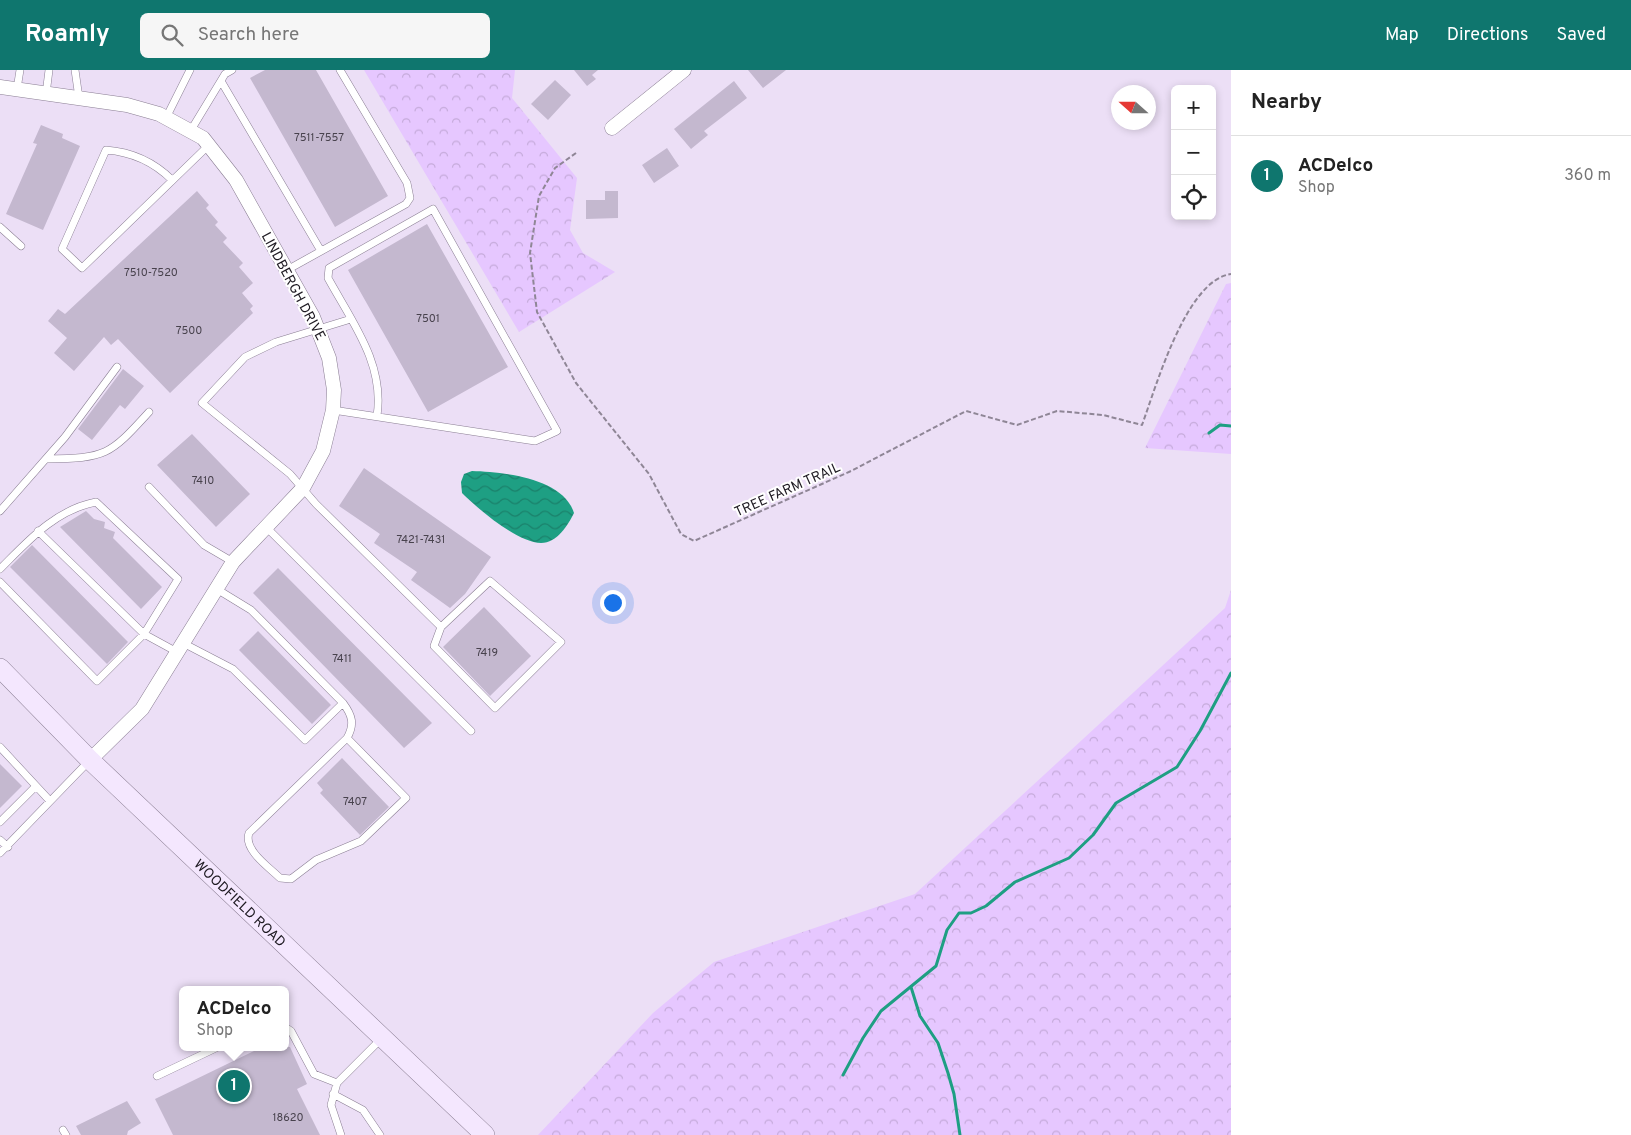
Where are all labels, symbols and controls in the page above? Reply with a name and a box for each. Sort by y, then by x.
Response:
search box [140,13,490,58]
text: Roamly [25,20,110,50]
icon: search [158,21,186,49]
text: Search here [198,23,299,47]
text: Map [1385,24,1419,47]
text: Directions [1447,24,1529,47]
text: Saved [1557,24,1606,47]
north arrow [1111,85,1156,130]
map controls [1171,85,1216,220]
button: + [1171,85,1216,130]
text: Nearby [1251,89,1322,116]
button: − [1171,130,1216,175]
house number: 7511-7557 [294,131,344,145]
text: ACDelco [1298,154,1373,178]
text: 1 [1264,166,1270,186]
text: 360 m [1564,166,1611,186]
button: locate [1171,175,1216,220]
text: Shop [1298,178,1335,198]
street label: LINDBERGH DRIVE [257,230,328,344]
house number: 7510-7520 [124,266,178,280]
house number: 7501 [416,312,440,326]
house number: 7500 [176,324,202,338]
street label: TREE FARM TRAIL [732,459,843,521]
house number: 7410 [192,474,214,488]
house number: 7421-7431 [397,533,445,547]
your location [600,590,626,616]
house number: 7419 [476,646,498,660]
house number: 7411 [332,652,352,666]
house number: 7407 [343,795,367,809]
street label: WOODFIELD ROAD [190,856,289,951]
popup [179,986,289,1051]
text: ACDelco [196,997,272,1021]
text: Shop [196,1021,233,1041]
pin: 1 [218,1067,250,1105]
house number: 18620 [272,1111,304,1125]

